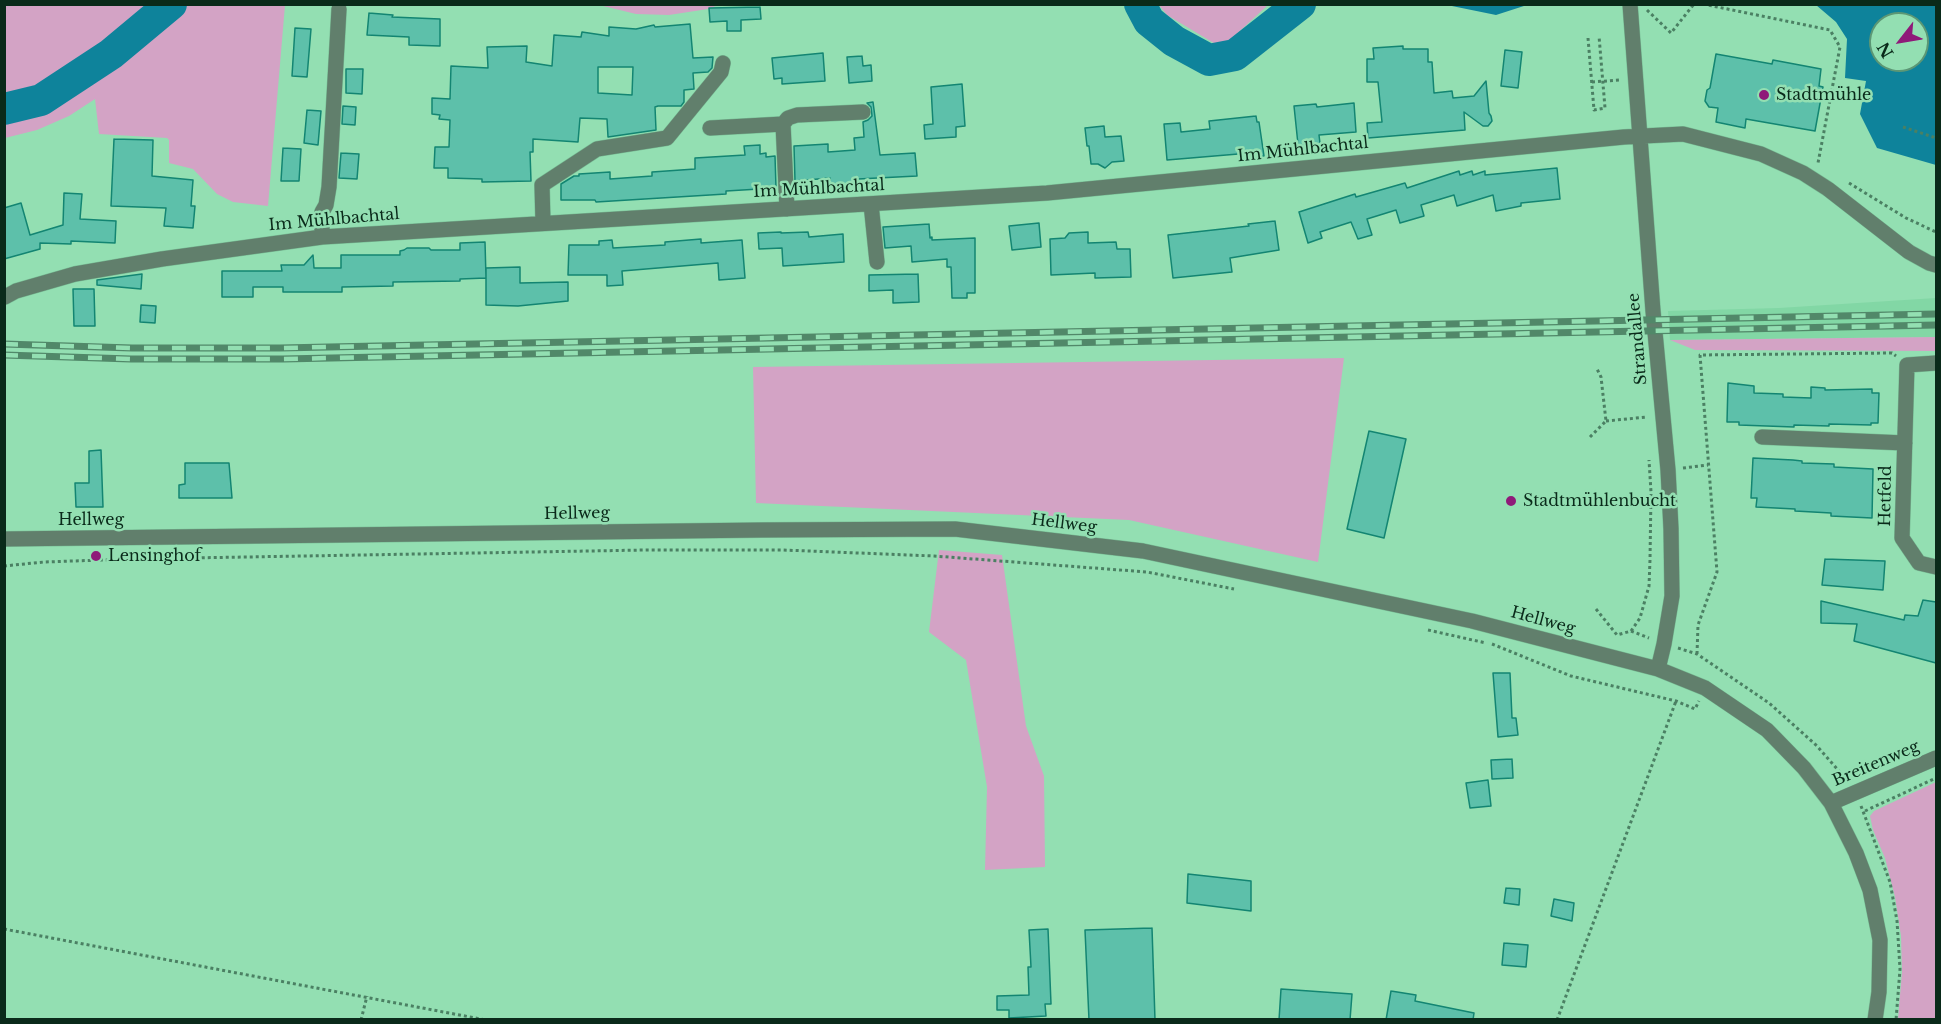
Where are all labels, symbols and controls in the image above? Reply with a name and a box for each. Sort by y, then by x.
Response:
north arrow [1869,12,1929,72]
text: N [1873,39,1898,62]
place label: Stadtmühle [1776,85,1871,105]
marker: Stadtmühle [1757,88,1771,102]
street label: Im Mühlbachtal [1237,134,1369,166]
street label: Im Mühlbachtal [753,176,885,202]
street label: Im Mühlbachtal [268,205,400,235]
street label: Strandallee [1624,292,1652,386]
street label: Hetfeld [1876,465,1896,527]
place label: Stadtmühlenbucht [1523,491,1676,511]
marker: Stadtmühlenbucht [1504,494,1518,508]
street label: Hellweg [544,504,610,524]
street label: Hellweg [58,510,124,530]
street label: Hellweg [1030,510,1098,538]
place label: Lensinghof [108,546,201,566]
marker: Lensinghof [89,549,103,563]
street label: Hellweg [1509,603,1577,639]
street label: Breitenweg [1830,737,1922,791]

